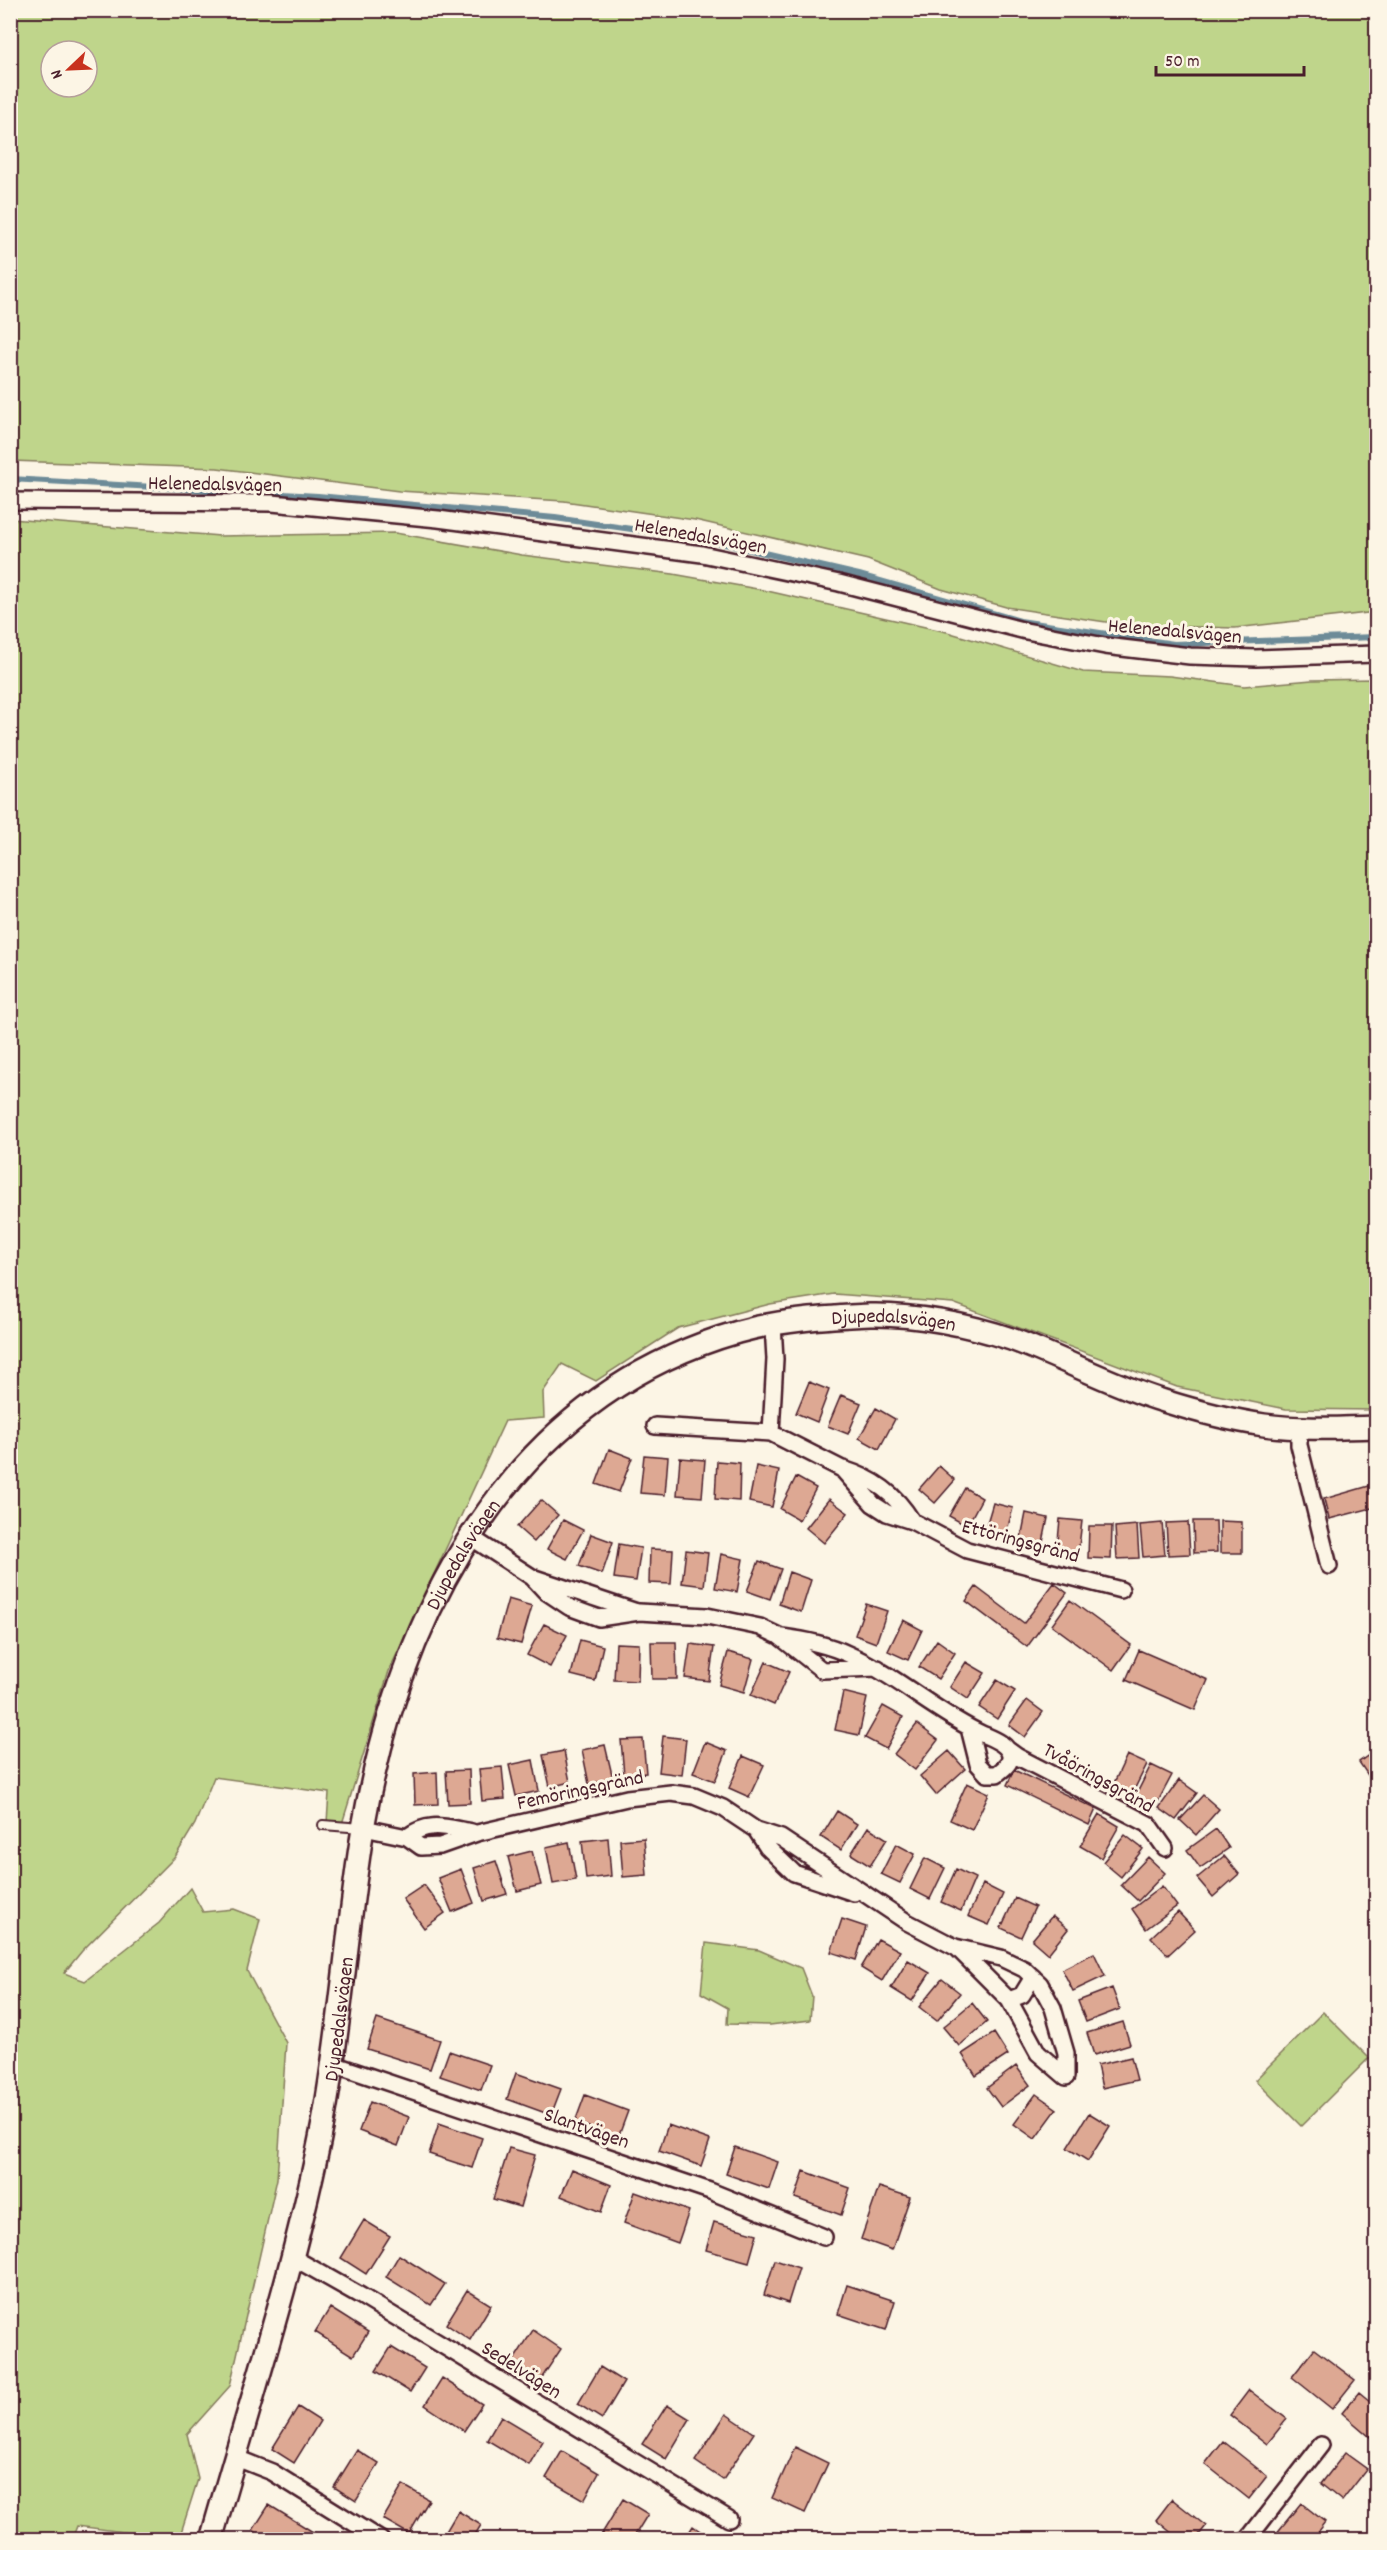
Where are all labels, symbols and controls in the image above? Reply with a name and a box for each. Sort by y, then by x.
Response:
north arrow [39,39,99,99]
scale bar [1156,39,1304,77]
text: 50 m [1165,50,1200,75]
text: N [45,66,70,82]
street label: Helenedalsvägen [148,470,282,502]
street label: Helenedalsvägen [632,512,769,564]
street label: Helenedalsvägen [1107,612,1243,654]
street label: Djupedalsvägen [830,1303,958,1342]
street label: Djupedalsvägen [420,1494,510,1616]
street label: Ettöringsgränd [958,1513,1082,1573]
street label: Tvåöringsgränd [1036,1737,1159,1823]
street label: Femöringsgränd [515,1764,647,1820]
street label: Djupedalsvägen [318,1955,364,2084]
street label: Slantvägen [539,2101,633,2158]
street label: Sedelvägen [474,2335,567,2408]

